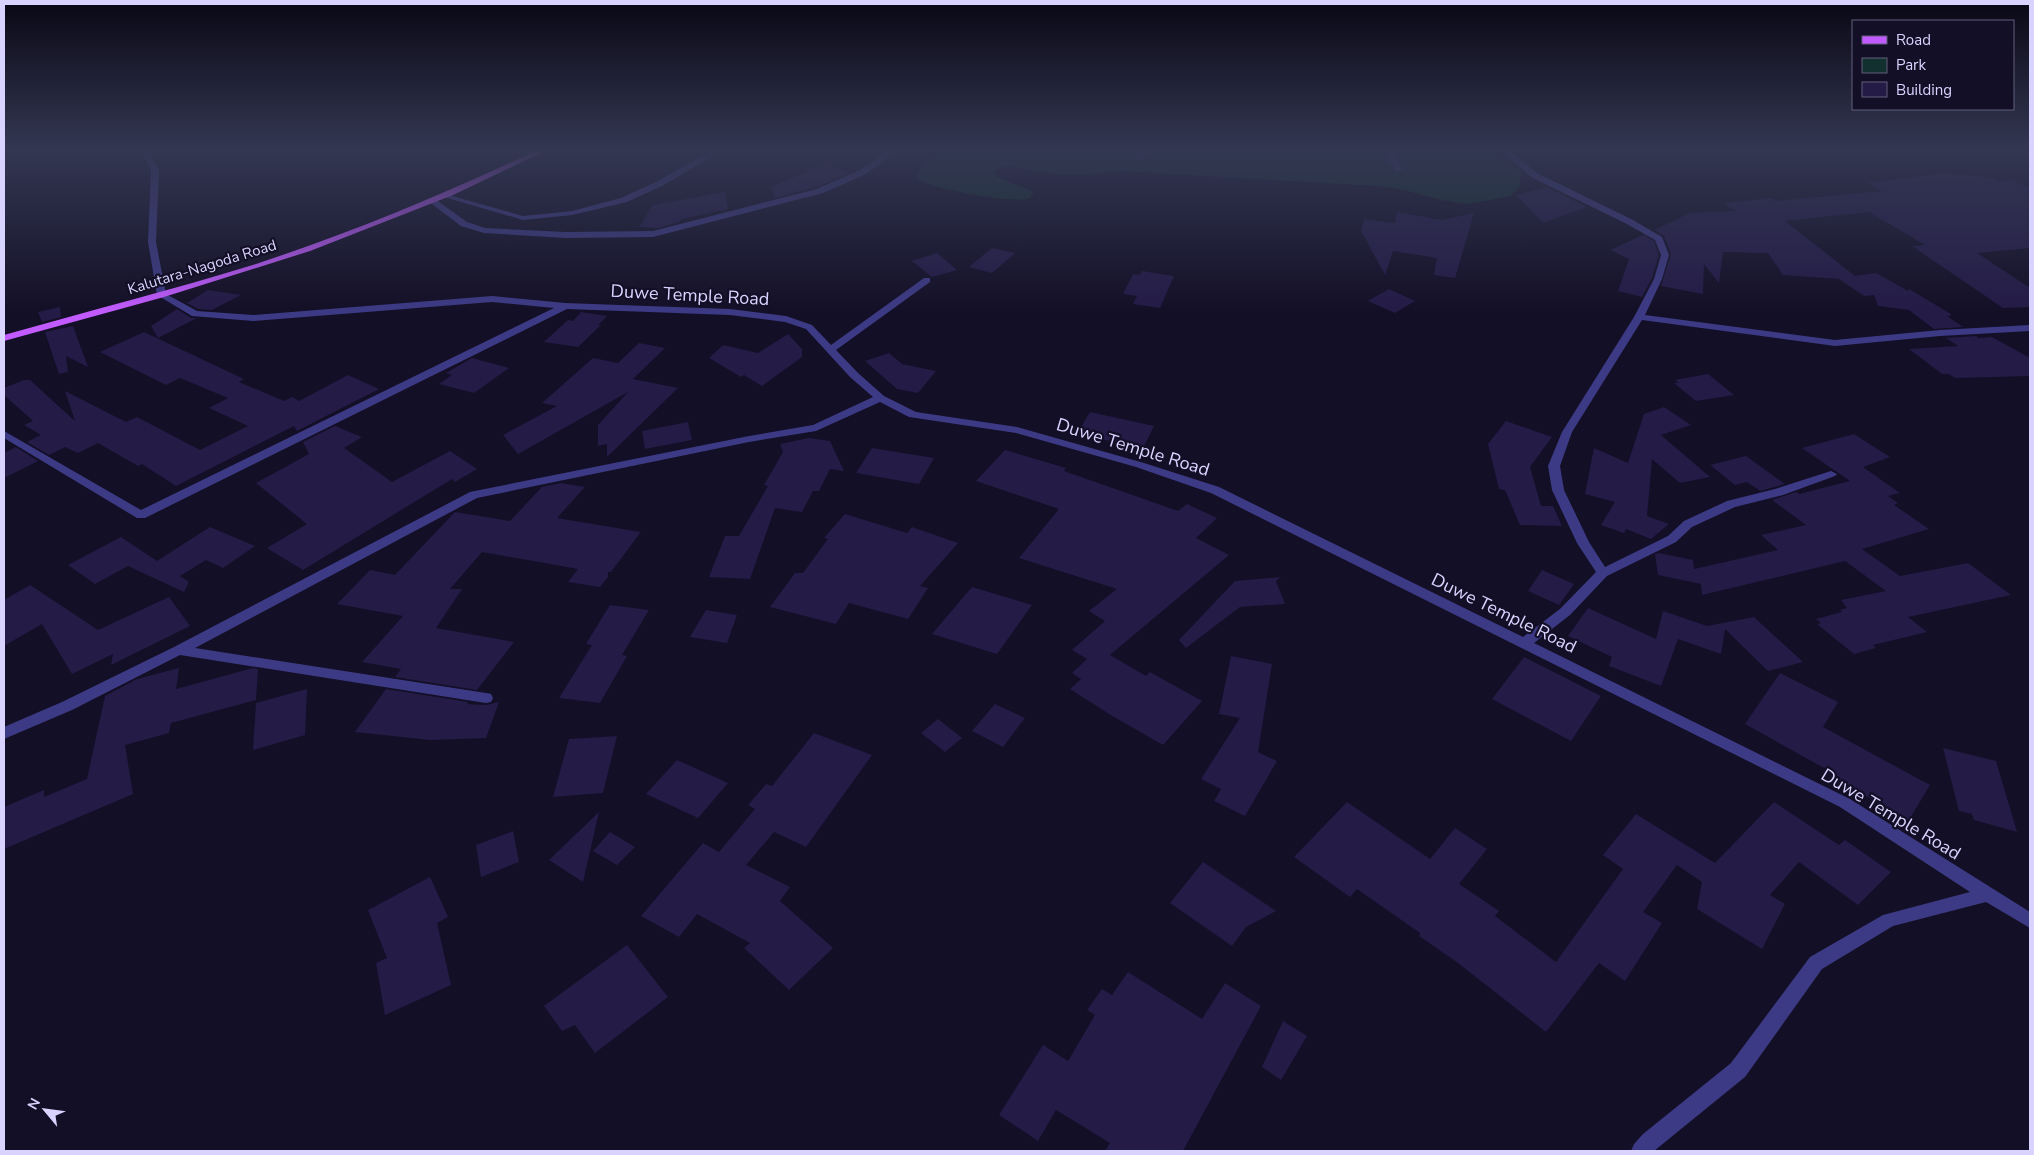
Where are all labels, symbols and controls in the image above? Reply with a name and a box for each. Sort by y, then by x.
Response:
legend [1852,20,2014,110]
text: Road [1896,30,1931,50]
text: Park [1896,55,1926,75]
text: Building [1896,80,1952,100]
street label: Kalutara-Nagoda Road [125,235,279,299]
street label: Duwe Temple Road [610,279,770,311]
street label: Duwe Temple Road [1054,412,1212,482]
street label: Duwe Temple Road [1427,567,1581,659]
street label: Duwe Temple Road [1817,763,1965,865]
north arrow [20,1085,70,1135]
text: N [23,1095,45,1113]

